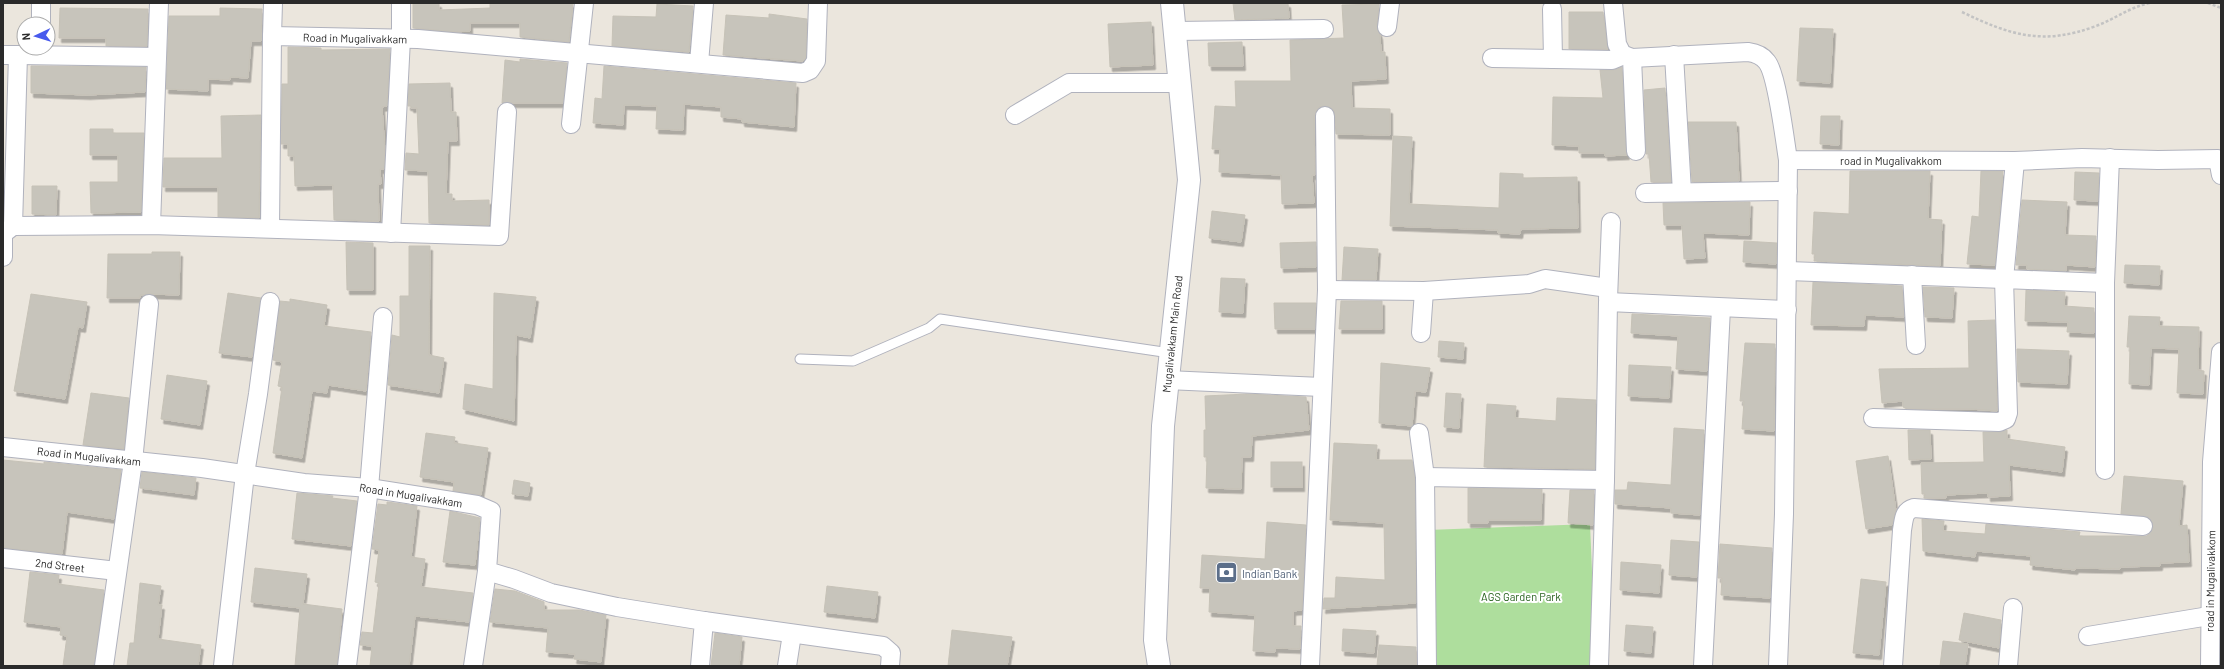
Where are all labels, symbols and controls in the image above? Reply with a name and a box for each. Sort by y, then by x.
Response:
north arrow [16,16,56,56]
street label: Road in Mugalivakkam [303,31,407,45]
text: N [19,33,32,41]
street label: road in Mugalivakkom [1840,154,1942,167]
street label: Mugalivakkam Main Road [1159,275,1185,393]
street label: Road in Mugalivakkam [36,444,142,468]
street label: Road in Mugalivakkam [358,480,464,510]
street label: road in Mugalivakkom [2203,530,2217,632]
street label: 2nd Street [34,556,86,574]
bank icon: Indian Bank [1213,560,1239,586]
place label: Indian Bank [1242,567,1298,580]
park label: AGS Garden Park [1481,590,1561,603]

